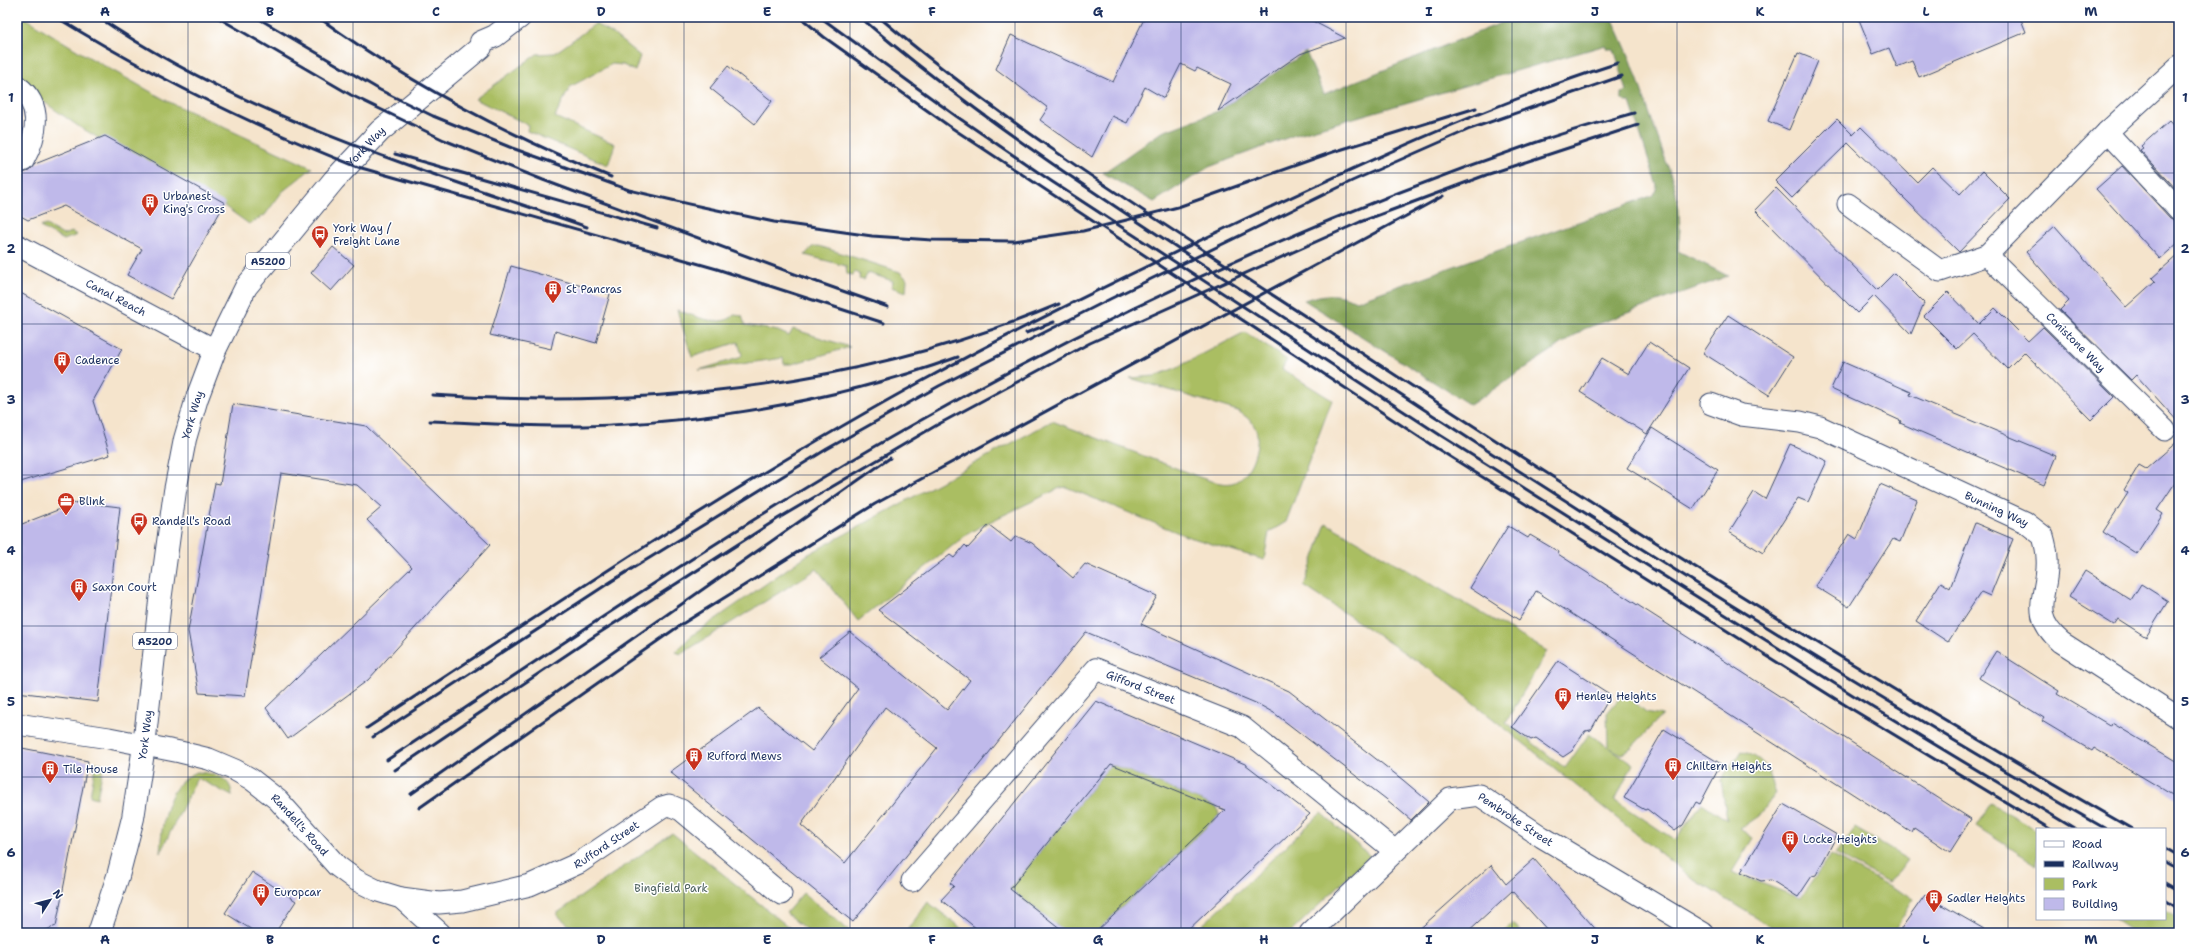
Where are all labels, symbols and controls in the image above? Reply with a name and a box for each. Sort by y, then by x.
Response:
text: A [100,3,110,20]
text: B [266,3,274,20]
text: C [432,3,440,20]
text: D [596,3,606,20]
text: E [763,3,772,20]
text: F [928,3,936,20]
text: G [1093,3,1104,20]
text: H [1259,3,1269,20]
text: I [1425,3,1433,20]
text: J [1591,3,1599,20]
text: K [1756,3,1765,20]
text: L [1922,3,1930,20]
text: M [2084,3,2098,20]
text: 1 [8,89,14,106]
text: 1 [2182,89,2188,106]
street label: York Way [344,123,389,170]
place label: Urbanest King's Cross [163,189,225,217]
building icon: Urbanest King's Cross [140,192,160,217]
place label: York Way / Freight Lane [333,221,400,249]
bus stop icon: York Way / Freight Lane [310,224,330,249]
text: 2 [6,240,16,257]
text: 2 [2180,240,2190,257]
road number: A5200 [246,253,290,269]
street label: Canal Reach [83,276,149,320]
building icon: St Pancras [543,279,563,304]
place label: St Pancras [566,282,622,297]
street label: Conistone Way [2042,309,2109,376]
building icon: Cadence [52,350,72,375]
place label: Cadence [75,353,120,368]
street label: York Way [178,388,207,441]
text: 3 [6,391,16,408]
text: 3 [2180,391,2190,408]
street label: Bunning Way [1962,488,2032,531]
office icon: Blink [56,491,76,516]
place label: Blink [79,494,105,509]
bus stop icon: Randell's Road [129,511,149,536]
place label: Randell's Road [152,514,231,529]
text: 4 [6,542,16,559]
text: 4 [2180,542,2190,559]
building icon: Saxon Court [69,577,89,602]
place label: Saxon Court [92,580,157,595]
road number: A5200 [133,633,177,649]
street label: Gifford Street [1104,667,1178,708]
building icon: Henley Heights [1553,686,1573,711]
place label: Henley Heights [1576,689,1657,704]
text: 5 [7,693,15,710]
text: 5 [2181,693,2189,710]
street label: York Way [135,709,156,761]
building icon: Rufford Mews [684,746,704,771]
place label: Rufford Mews [707,749,782,764]
building icon: Chiltern Heights [1663,756,1683,781]
building icon: Tile House [40,759,60,784]
place label: Chiltern Heights [1686,759,1772,774]
place label: Tile House [63,762,118,777]
street label: Pembroke Street [1475,789,1556,850]
street label: Randell's Road [268,790,332,859]
street label: Rufford Street [572,817,642,872]
legend [2036,828,2166,920]
building icon: Locke Heights [1780,829,1800,854]
place label: Locke Heights [1803,832,1877,847]
text: Road [2072,836,2103,852]
text: 6 [6,844,16,861]
text: 6 [2180,844,2190,861]
text: Railway [2072,856,2119,872]
text: Park [2072,876,2098,892]
north arrow [30,880,70,920]
park label: Bingfield Park [634,881,708,896]
building icon: Europcar [251,882,271,907]
place label: Europcar [274,885,321,900]
text: N [49,886,66,903]
building icon: Sadler Heights [1924,888,1944,913]
place label: Sadler Heights [1947,891,2025,906]
text: Building [2072,896,2118,912]
text: A [100,931,110,948]
text: B [266,931,274,948]
text: C [432,931,440,948]
text: D [596,931,606,948]
text: E [763,931,772,948]
text: F [928,931,936,948]
text: G [1093,931,1104,948]
text: H [1259,931,1269,948]
text: I [1425,931,1433,948]
text: J [1591,931,1599,948]
text: K [1756,931,1765,948]
text: L [1922,931,1930,948]
text: M [2084,931,2098,948]

